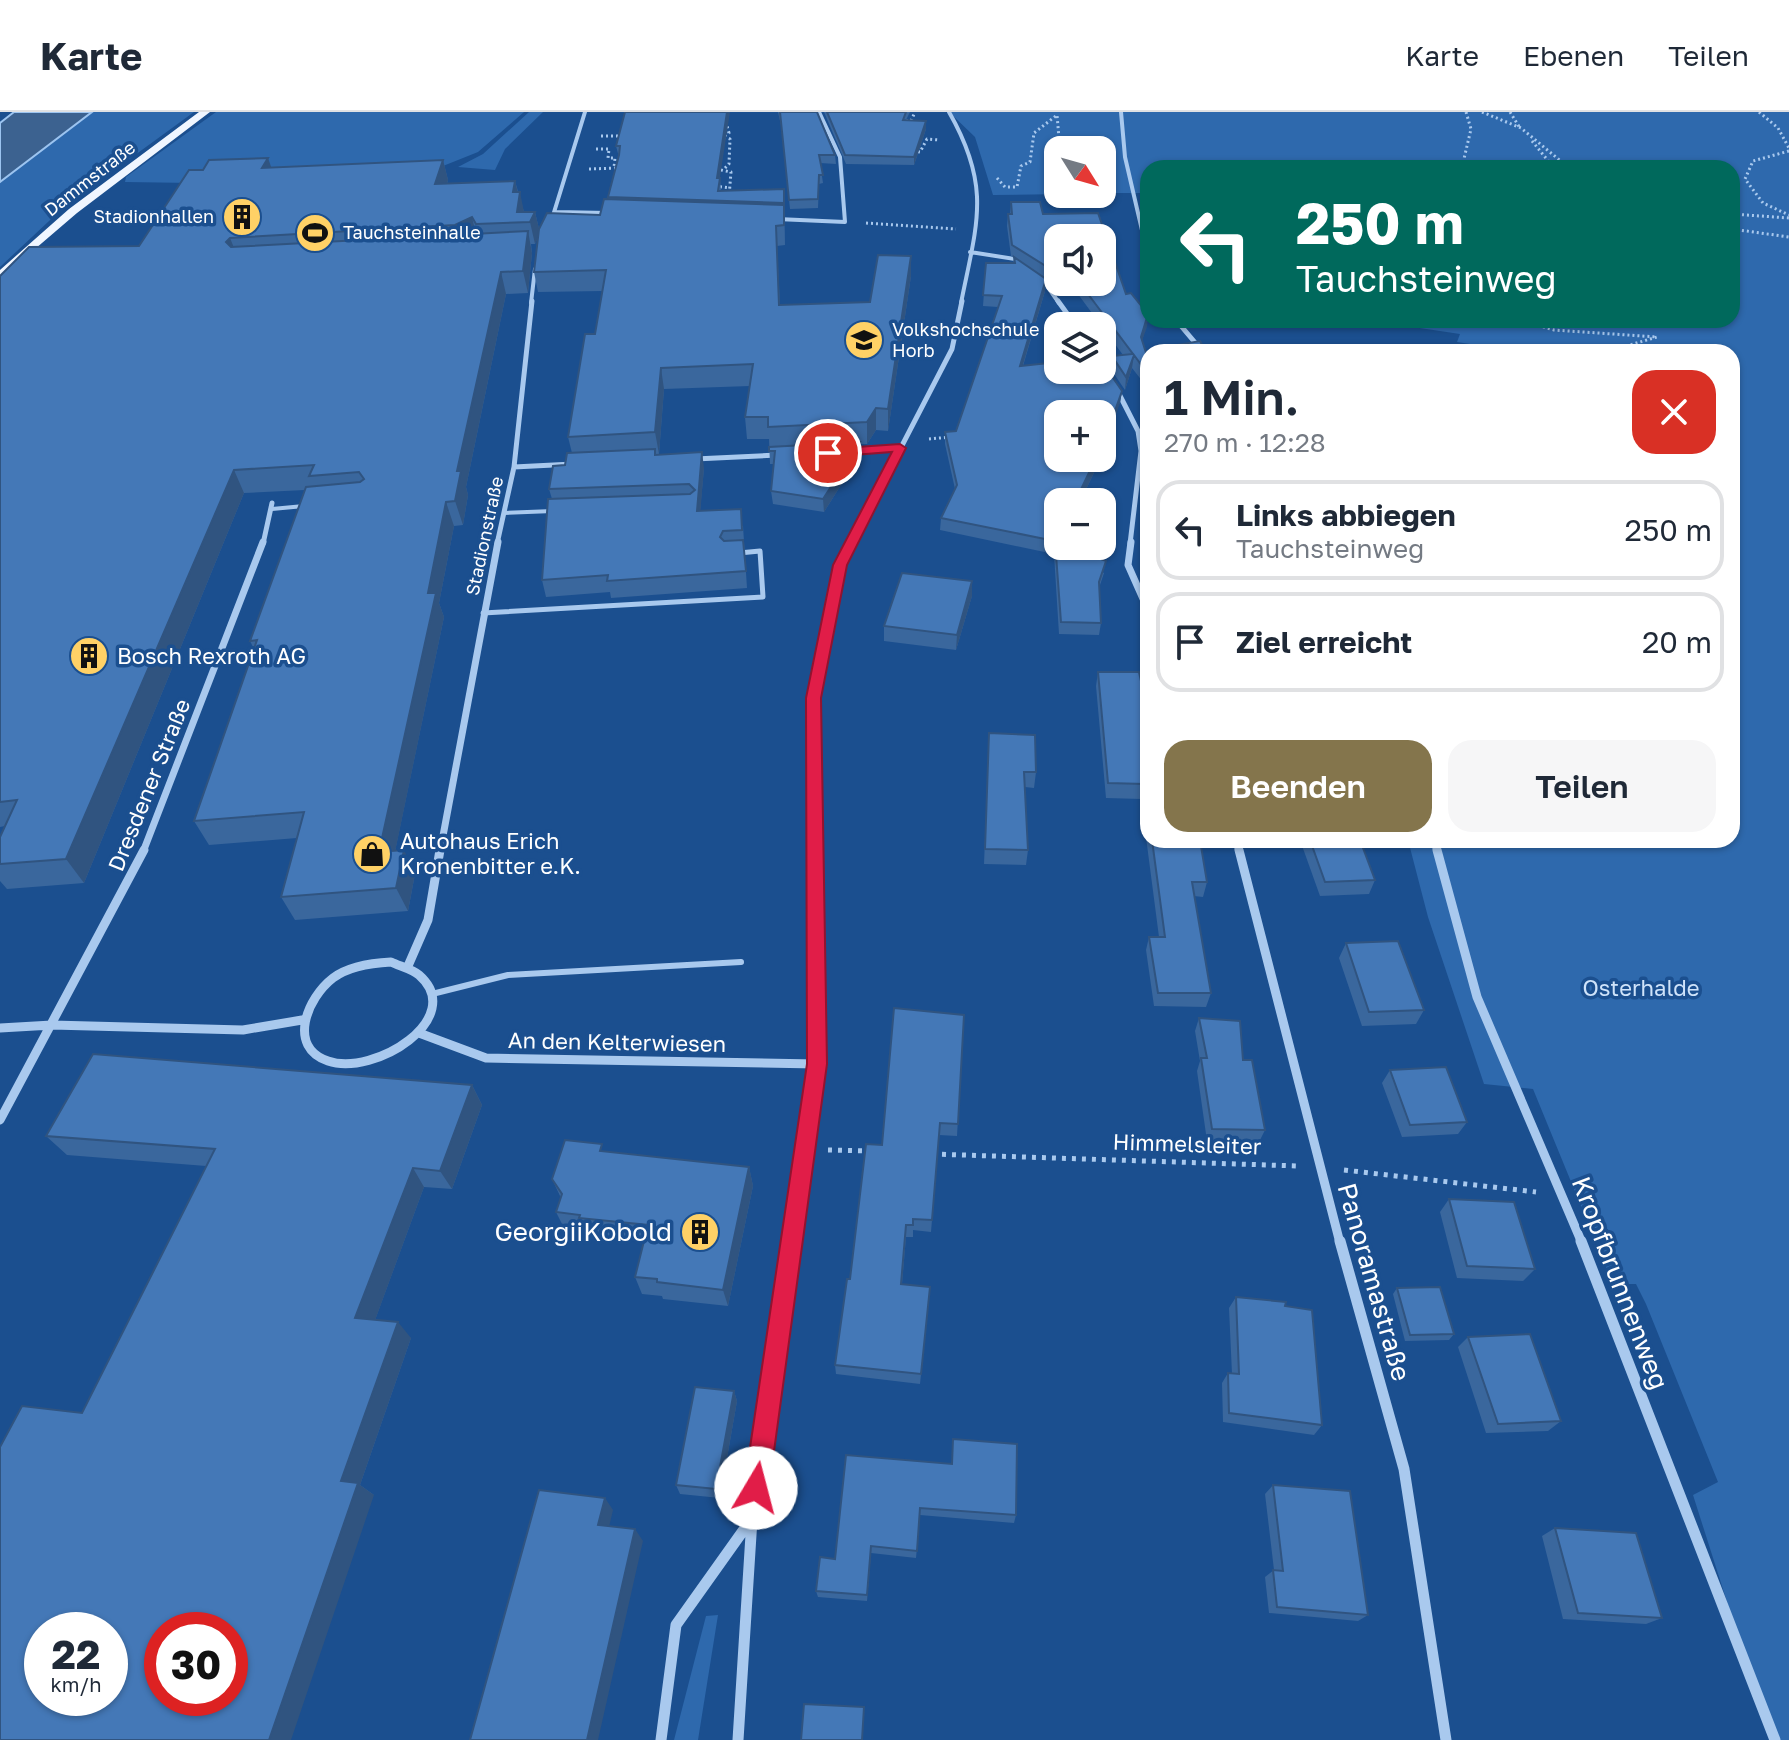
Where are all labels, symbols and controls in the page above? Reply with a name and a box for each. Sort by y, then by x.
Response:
text: Karte [40,33,142,78]
text: Karte [1405,39,1479,72]
text: Ebenen [1523,39,1624,72]
text: Teilen [1668,39,1749,72]
street label: Dammstraße [40,136,139,221]
north arrow [1044,136,1116,208]
map controls [1044,136,1116,560]
text: 250 m [1296,189,1464,256]
icon: left [1164,192,1268,296]
building icon: Stadionhallen [221,196,263,238]
place label: Stadionhallen [94,205,214,227]
sports icon: Tauchsteinhalle [294,212,336,254]
place label: Tauchsteinhalle [343,221,481,243]
button: sound [1044,224,1116,296]
text: Tauchsteinweg [1296,257,1557,300]
button: layers [1044,312,1116,384]
place label: Volkshochschule Horb [892,318,1039,361]
school or university icon: Volkshochschule Horb [843,319,885,361]
text: 1 Min. [1164,368,1299,426]
button: close [1632,370,1716,454]
button: + [1044,400,1116,472]
pin [794,419,862,487]
text: 270 m · 12:28 [1164,427,1326,458]
icon: arrive [806,431,850,475]
street label: Stadionstraße [461,474,507,597]
button: − [1044,488,1116,560]
text: Links abbiegen [1236,497,1456,533]
icon: left [1168,508,1212,552]
text: 250 m [1625,512,1712,548]
text: Tauchsteinweg [1236,533,1424,564]
icon: arrive [1168,620,1212,664]
text: Ziel erreicht [1236,624,1412,660]
text: 20 m [1642,624,1712,660]
building icon: Bosch Rexroth AG [68,635,110,677]
place label: Bosch Rexroth AG [117,642,306,669]
street label: Dresdener Straße [102,695,195,875]
button: Beenden [1164,740,1432,832]
button: Teilen [1448,740,1716,832]
place label: Autohaus Erich Kronenbitter e.K. [400,827,581,879]
shop icon: Autohaus Erich Kronenbitter e.K. [351,833,393,875]
park label: Osterhalde [1582,974,1700,1001]
street label: An den Kelterwiesen [508,1026,726,1057]
street label: Himmelsleiter [1112,1127,1262,1160]
street label: Kropfbrunnenweg [1566,1172,1675,1393]
street label: Panoramastraße [1331,1179,1418,1384]
building icon: GeorgiiKobold [679,1211,721,1253]
place label: GeorgiiKobold [495,1216,672,1247]
position arrow [714,1446,798,1530]
speed limit sign: 30 [144,1612,248,1716]
text: 22 [52,1630,100,1678]
text: km/h [51,1672,101,1696]

